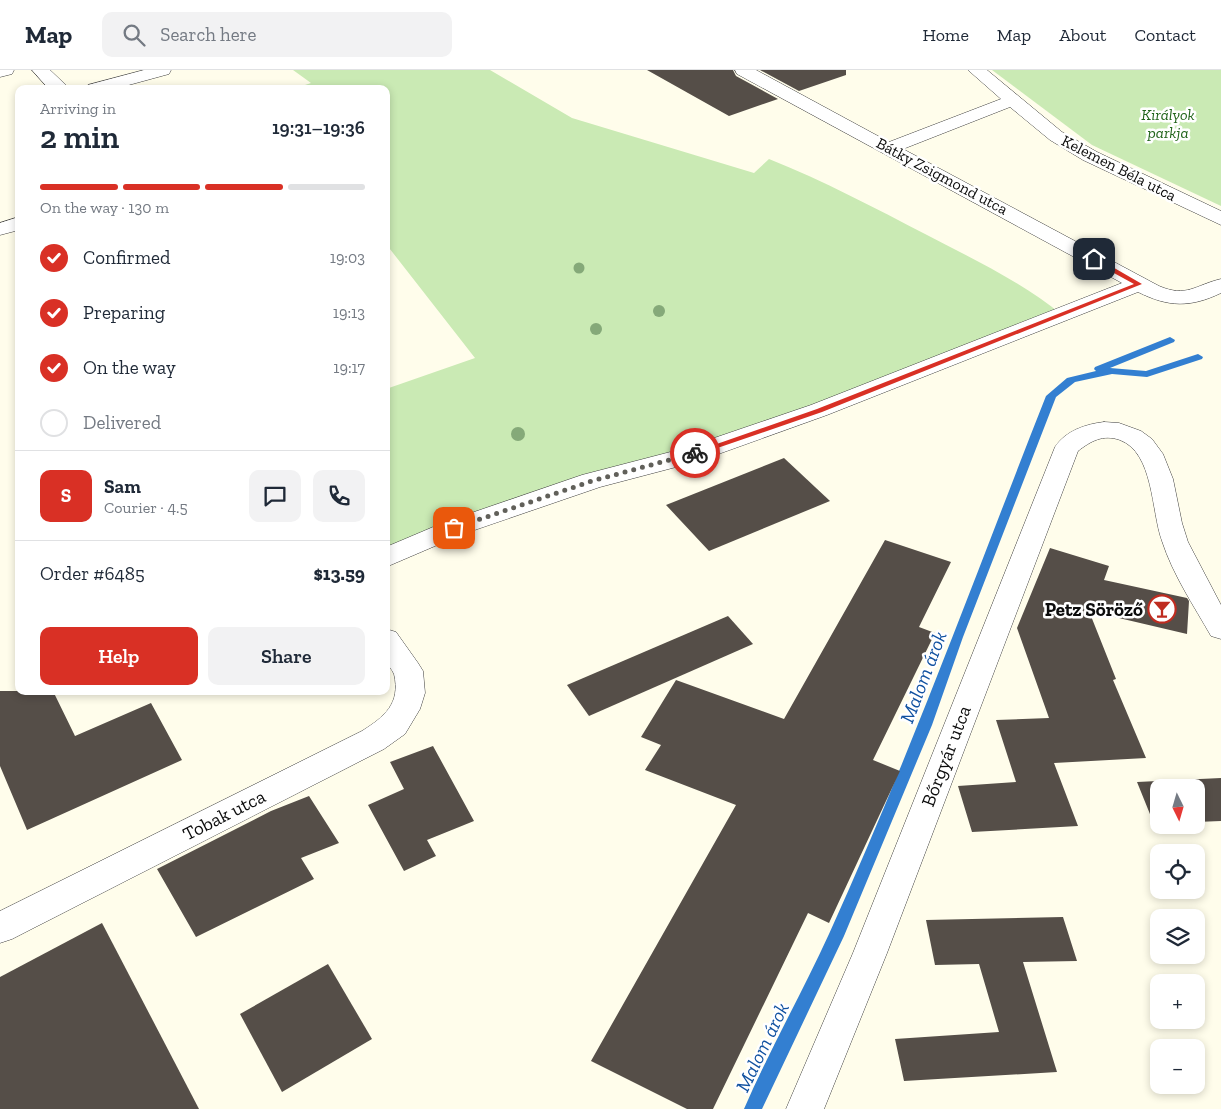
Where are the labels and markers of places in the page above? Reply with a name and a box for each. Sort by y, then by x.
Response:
pin [1073,238,1115,280]
pin [433,507,475,549]
bar icon: Petz Söröző [1147,594,1177,624]
place label: Petz Söröző [1045,598,1143,621]

